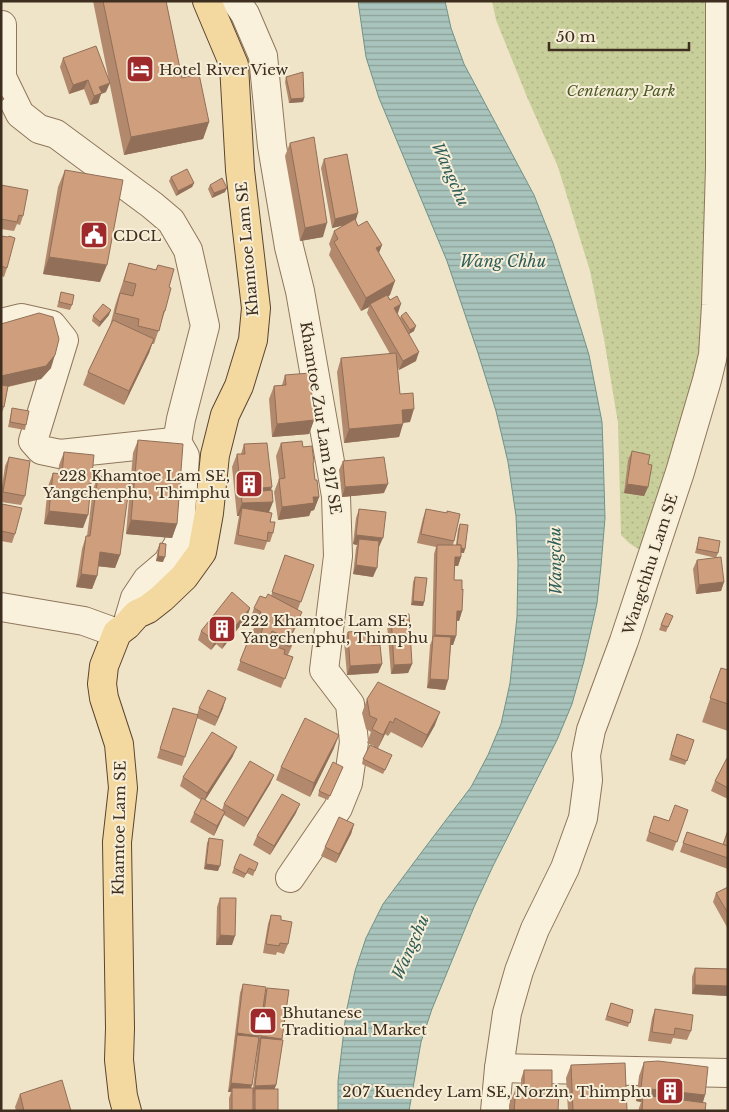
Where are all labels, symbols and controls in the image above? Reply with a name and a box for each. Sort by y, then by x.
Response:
scale bar [549,20,689,52]
text: 50 m [556,27,596,46]
hotel icon: Hotel River View [125,54,155,84]
place label: Hotel River View [159,60,289,79]
park label: Centenary Park [567,81,675,100]
water label: Wangchu [428,139,474,209]
street label: Khamtoe Lam SE [232,181,262,317]
public building icon: CDCL [79,220,109,250]
place label: CDCL [113,226,161,245]
water label: Wang Chhu [460,251,546,271]
street label: Khamtoe Zur Lam 217 SE [296,320,346,516]
place label: 228 Khamtoe Lam SE, Yangchenphu, Thimphu [42,466,230,502]
building icon: 228 Khamtoe Lam SE, Yangchenphu, Thimphu [234,469,264,499]
street label: Wangchhu Lam SE [618,491,682,638]
water label: Wangchu [544,527,566,595]
place label: 222 Khamtoe Lam SE, Yangchenphu, Thimphu [240,611,428,647]
building icon: 222 Khamtoe Lam SE, Yangchenphu, Thimphu [207,614,237,644]
street label: Khamtoe Lam SE [108,760,130,896]
water label: Wangchu [387,912,433,982]
place label: Bhutanese Traditional Market [282,1003,427,1039]
shop icon: Bhutanese Traditional Market [248,1006,278,1036]
building icon: 207 Kuendey Lam SE, Norzin, Thimphu [655,1076,685,1106]
place label: 207 Kuendey Lam SE, Norzin, Thimphu [342,1082,651,1101]

